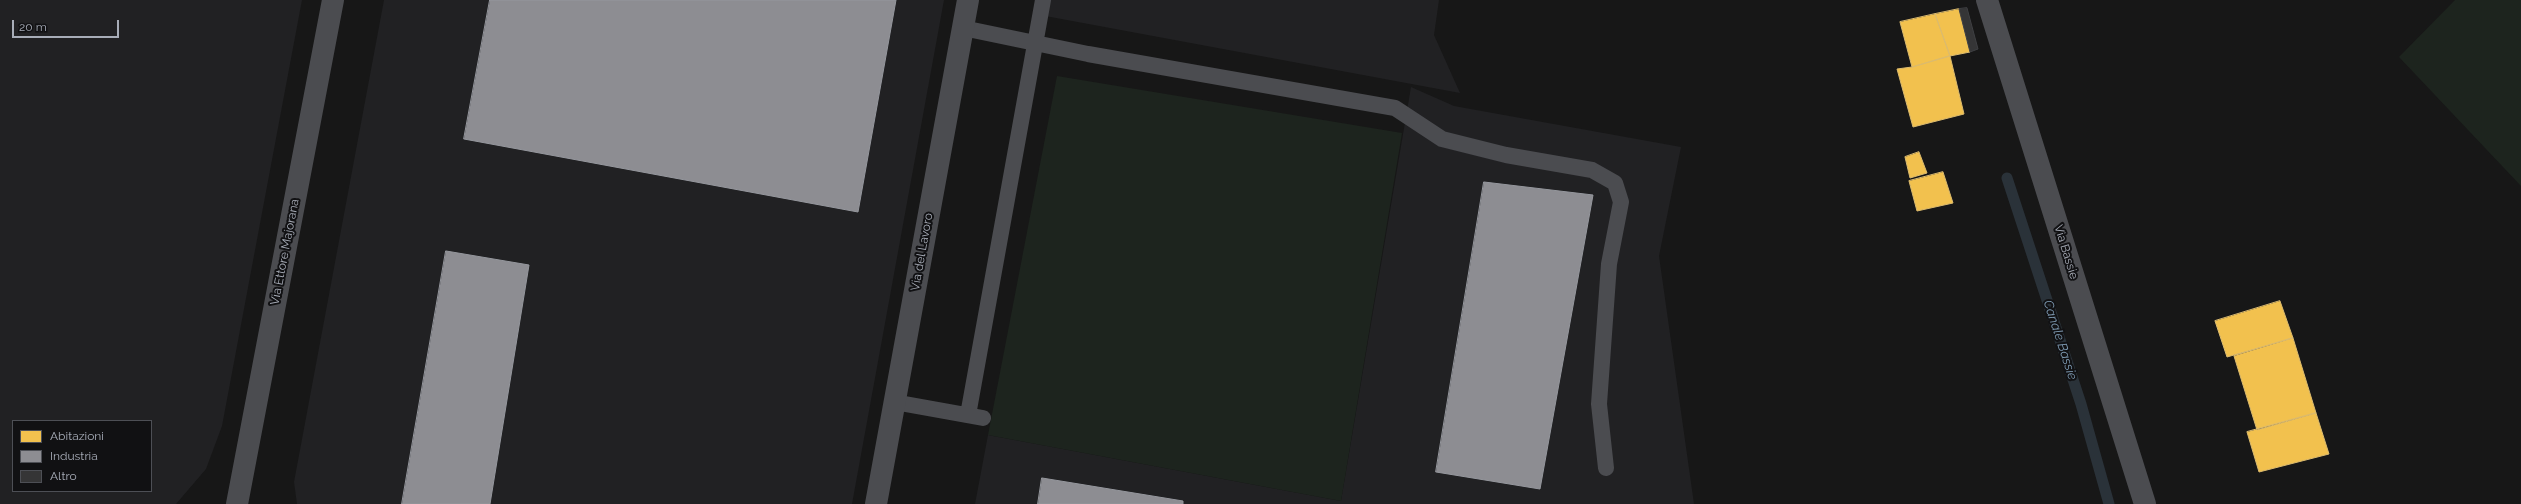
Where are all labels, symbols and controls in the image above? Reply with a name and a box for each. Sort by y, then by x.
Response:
scale bar [14,12,121,38]
text: 20 m [19,20,47,34]
street label: Via Ettore Majorana [268,198,302,306]
street label: Via del Lavoro [908,212,936,292]
street label: Via Bassie [2051,223,2081,281]
water label: Canale Bassie [2040,298,2080,382]
legend [12,420,152,492]
text: Abitazioni [50,429,104,443]
text: Industria [50,449,98,463]
text: Altro [50,469,77,483]

